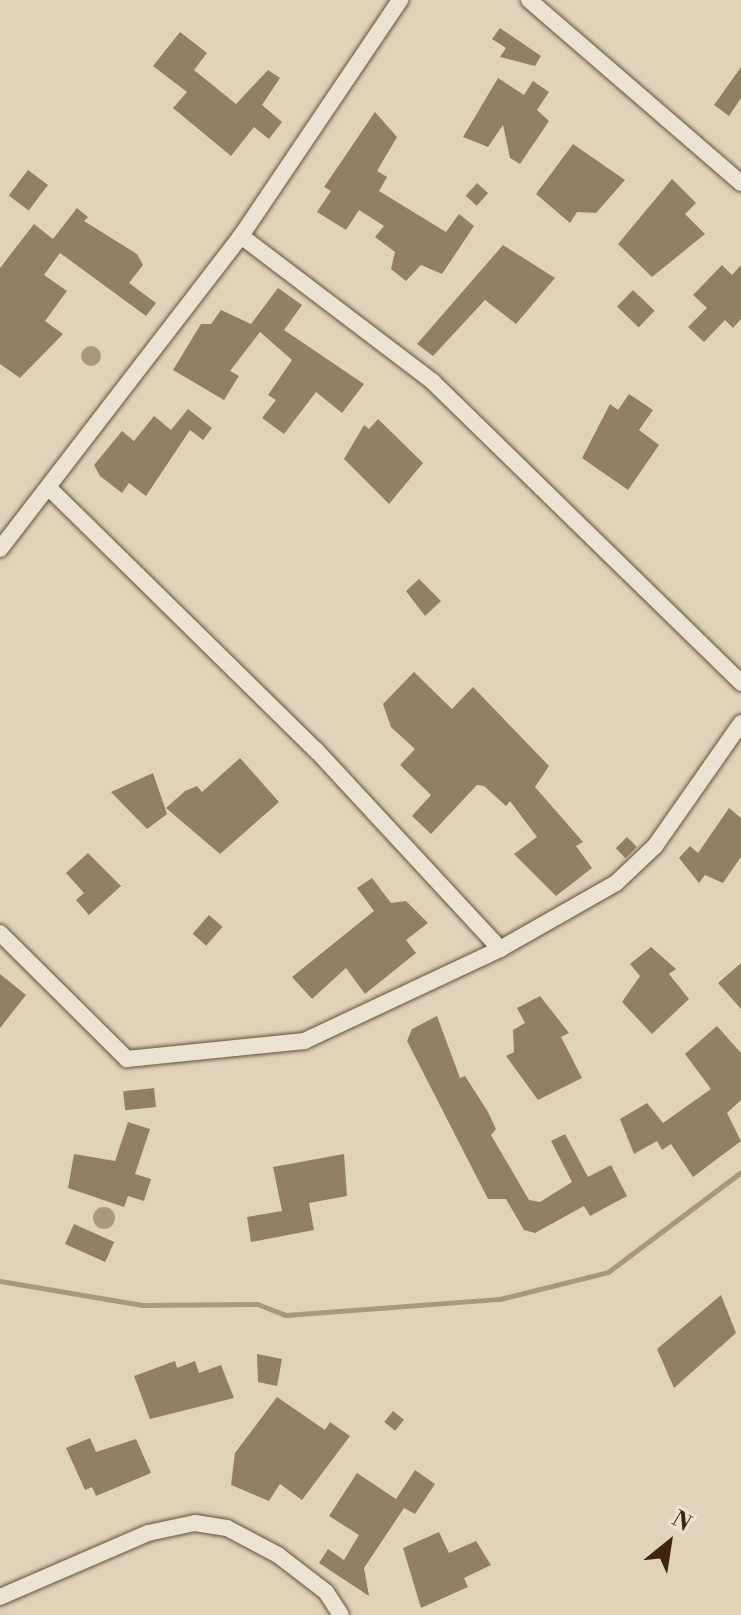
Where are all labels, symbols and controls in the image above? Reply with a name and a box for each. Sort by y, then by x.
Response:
north arrow [629,1503,709,1583]
text: N [667,1506,696,1538]

